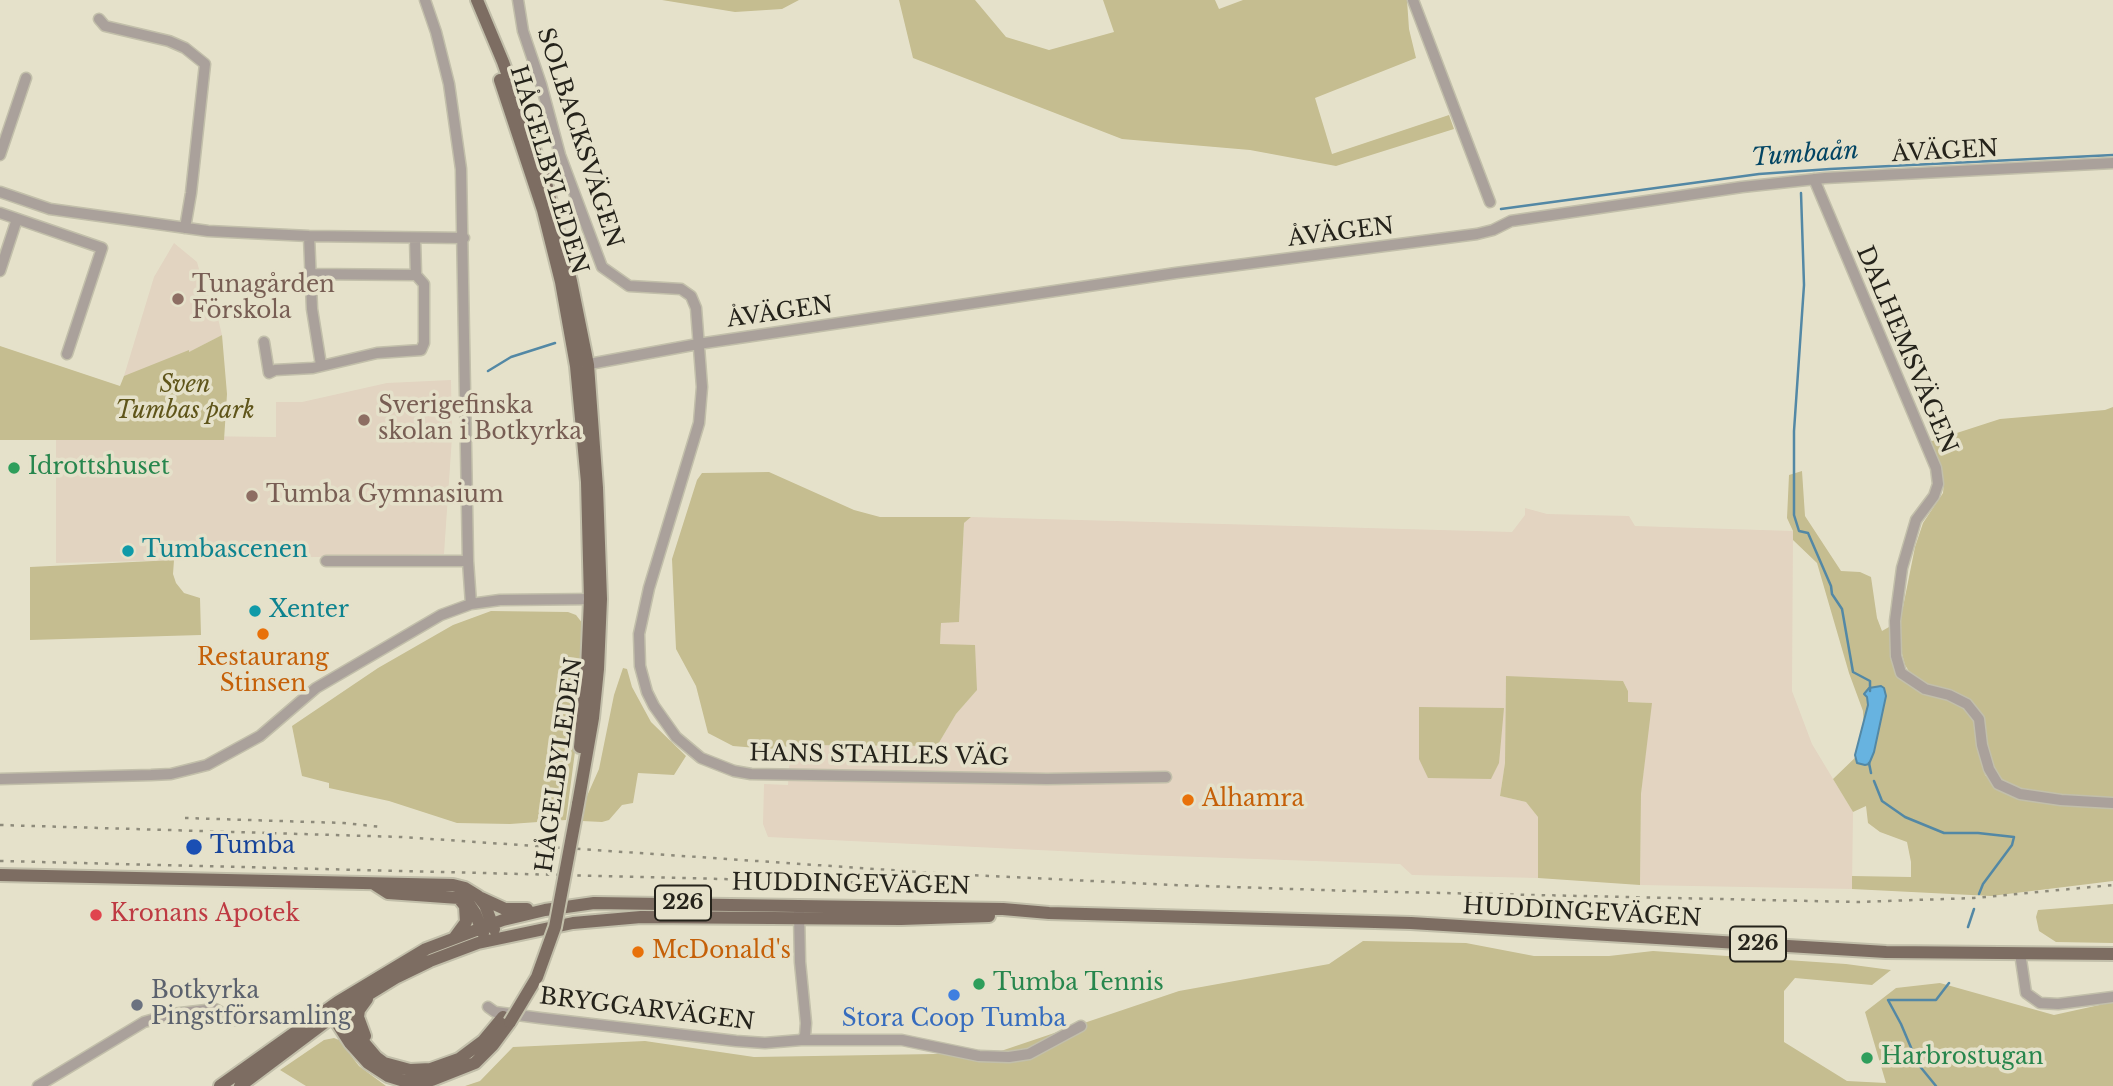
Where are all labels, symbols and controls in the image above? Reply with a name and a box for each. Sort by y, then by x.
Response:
street label: SOLBACKSVÄGEN [530,25,628,251]
street label: HÅGELBYLEDEN [503,62,593,278]
street label: ÅVÄGEN [1891,135,1999,169]
water label: Tumbaån [1750,137,1860,173]
street label: ÅVÄGEN [1286,213,1396,253]
street label: DALHEMSVÄGEN [1850,242,1962,458]
place label: Tunagården Förskola [192,272,335,326]
marker: Tunagården Förskola [170,291,186,307]
street label: ÅVÄGEN [725,292,835,334]
park label: Sven Tumbas park [116,372,254,426]
place label: Sverigefinska skolan i Botkyrka [378,393,582,447]
marker: Sverigefinska skolan i Botkyrka [356,412,372,428]
place label: Idrottshuset [28,454,170,482]
marker: Idrottshuset [6,460,22,476]
place label: Tumba Gymnasium [266,482,504,510]
marker: Tumba Gymnasium [244,488,260,504]
place label: Tumbascenen [142,537,308,565]
marker: Tumbascenen [120,543,136,559]
place label: Xenter [269,597,349,625]
marker: Xenter [247,603,263,619]
marker: Restaurang Stinsen [255,626,271,642]
place label: Restaurang Stinsen [197,645,329,699]
street label: HÅGELBYLEDEN [531,656,589,874]
street label: HANS STAHLES VÄG [749,740,1009,772]
place label: Alhamra [1202,786,1304,814]
marker: Alhamra [1180,792,1196,808]
place label: Tumba [210,833,295,861]
marker: Tumba [184,837,204,857]
street label: HUDDINGEVÄGEN [731,869,971,901]
road number: 226 [655,886,711,920]
street label: HUDDINGEVÄGEN [1462,893,1702,933]
place label: Kronans Apotek [110,901,300,929]
marker: Kronans Apotek [88,907,104,923]
road number: 226 [1730,926,1786,962]
place label: McDonald's [652,938,791,966]
marker: McDonald's [630,944,646,960]
place label: Tumba Tennis [993,970,1164,998]
marker: Tumba Tennis [971,976,987,992]
place label: Botkyrka Pingstförsamling [151,978,351,1032]
street label: BRYGGARVÄGEN [538,983,756,1037]
marker: Stora Coop Tumba [946,987,962,1003]
marker: Botkyrka Pingstförsamling [129,997,145,1013]
place label: Stora Coop Tumba [842,1006,1066,1034]
place label: Harbrostugan [1881,1044,2044,1072]
marker: Harbrostugan [1859,1050,1875,1066]

